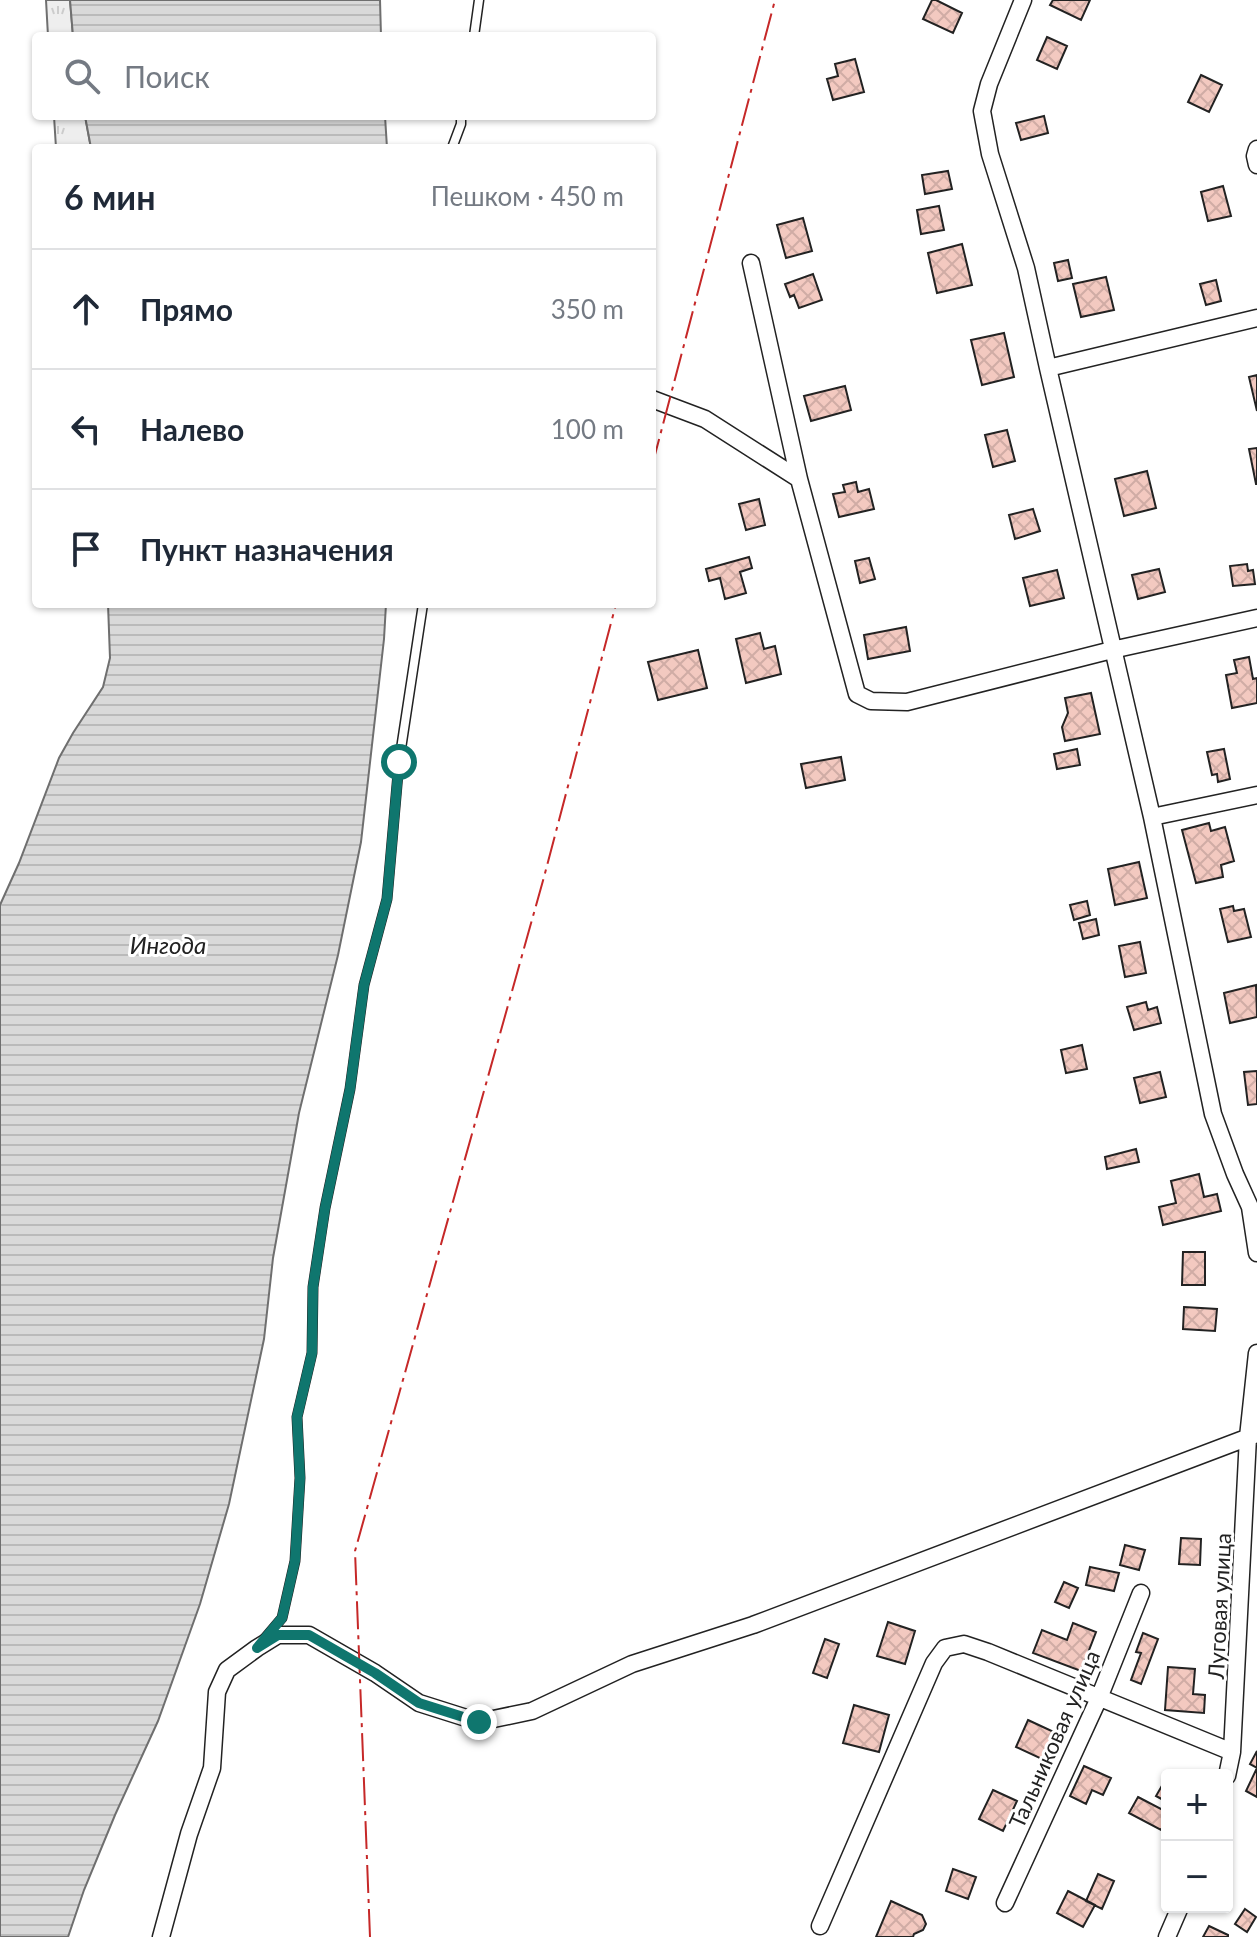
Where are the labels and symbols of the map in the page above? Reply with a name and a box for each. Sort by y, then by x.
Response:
route start [381,744,417,780]
water label: Ингода [130,930,206,959]
street label: Луговая улица [1202,1532,1236,1681]
street label: Тальниковая улица [1003,1646,1105,1832]
route end [461,1704,497,1740]

